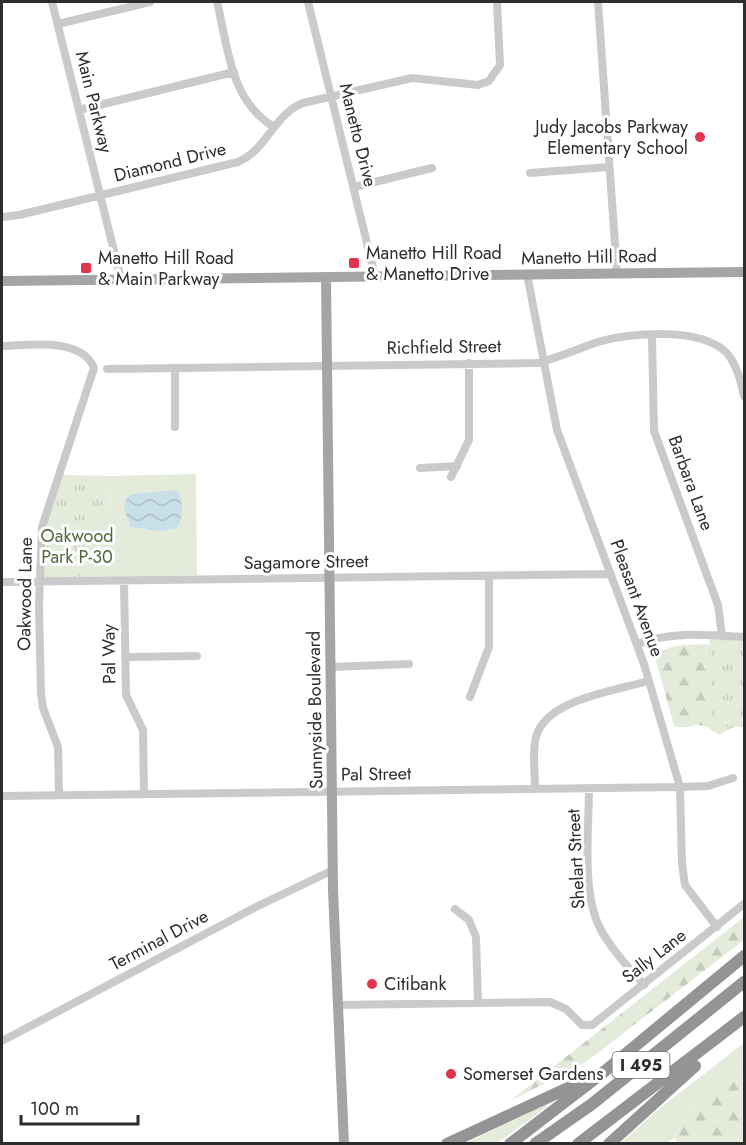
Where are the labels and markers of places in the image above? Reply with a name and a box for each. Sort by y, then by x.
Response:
place label: Judy Jacobs Parkway Elementary School [533,114,688,161]
marker: Judy Jacobs Parkway Elementary School [693,130,707,144]
place label: Manetto Hill Road & Manetto Drive [366,240,502,287]
place label: Manetto Hill Road & Main Parkway [98,245,234,292]
marker: Manetto Hill Road & Manetto Drive [347,256,361,270]
marker: Manetto Hill Road & Main Parkway [79,261,93,275]
place label: Citibank [384,971,446,997]
marker: Citibank [365,977,379,991]
place label: Somerset Gardens [463,1061,603,1087]
marker: Somerset Gardens [444,1067,458,1081]

